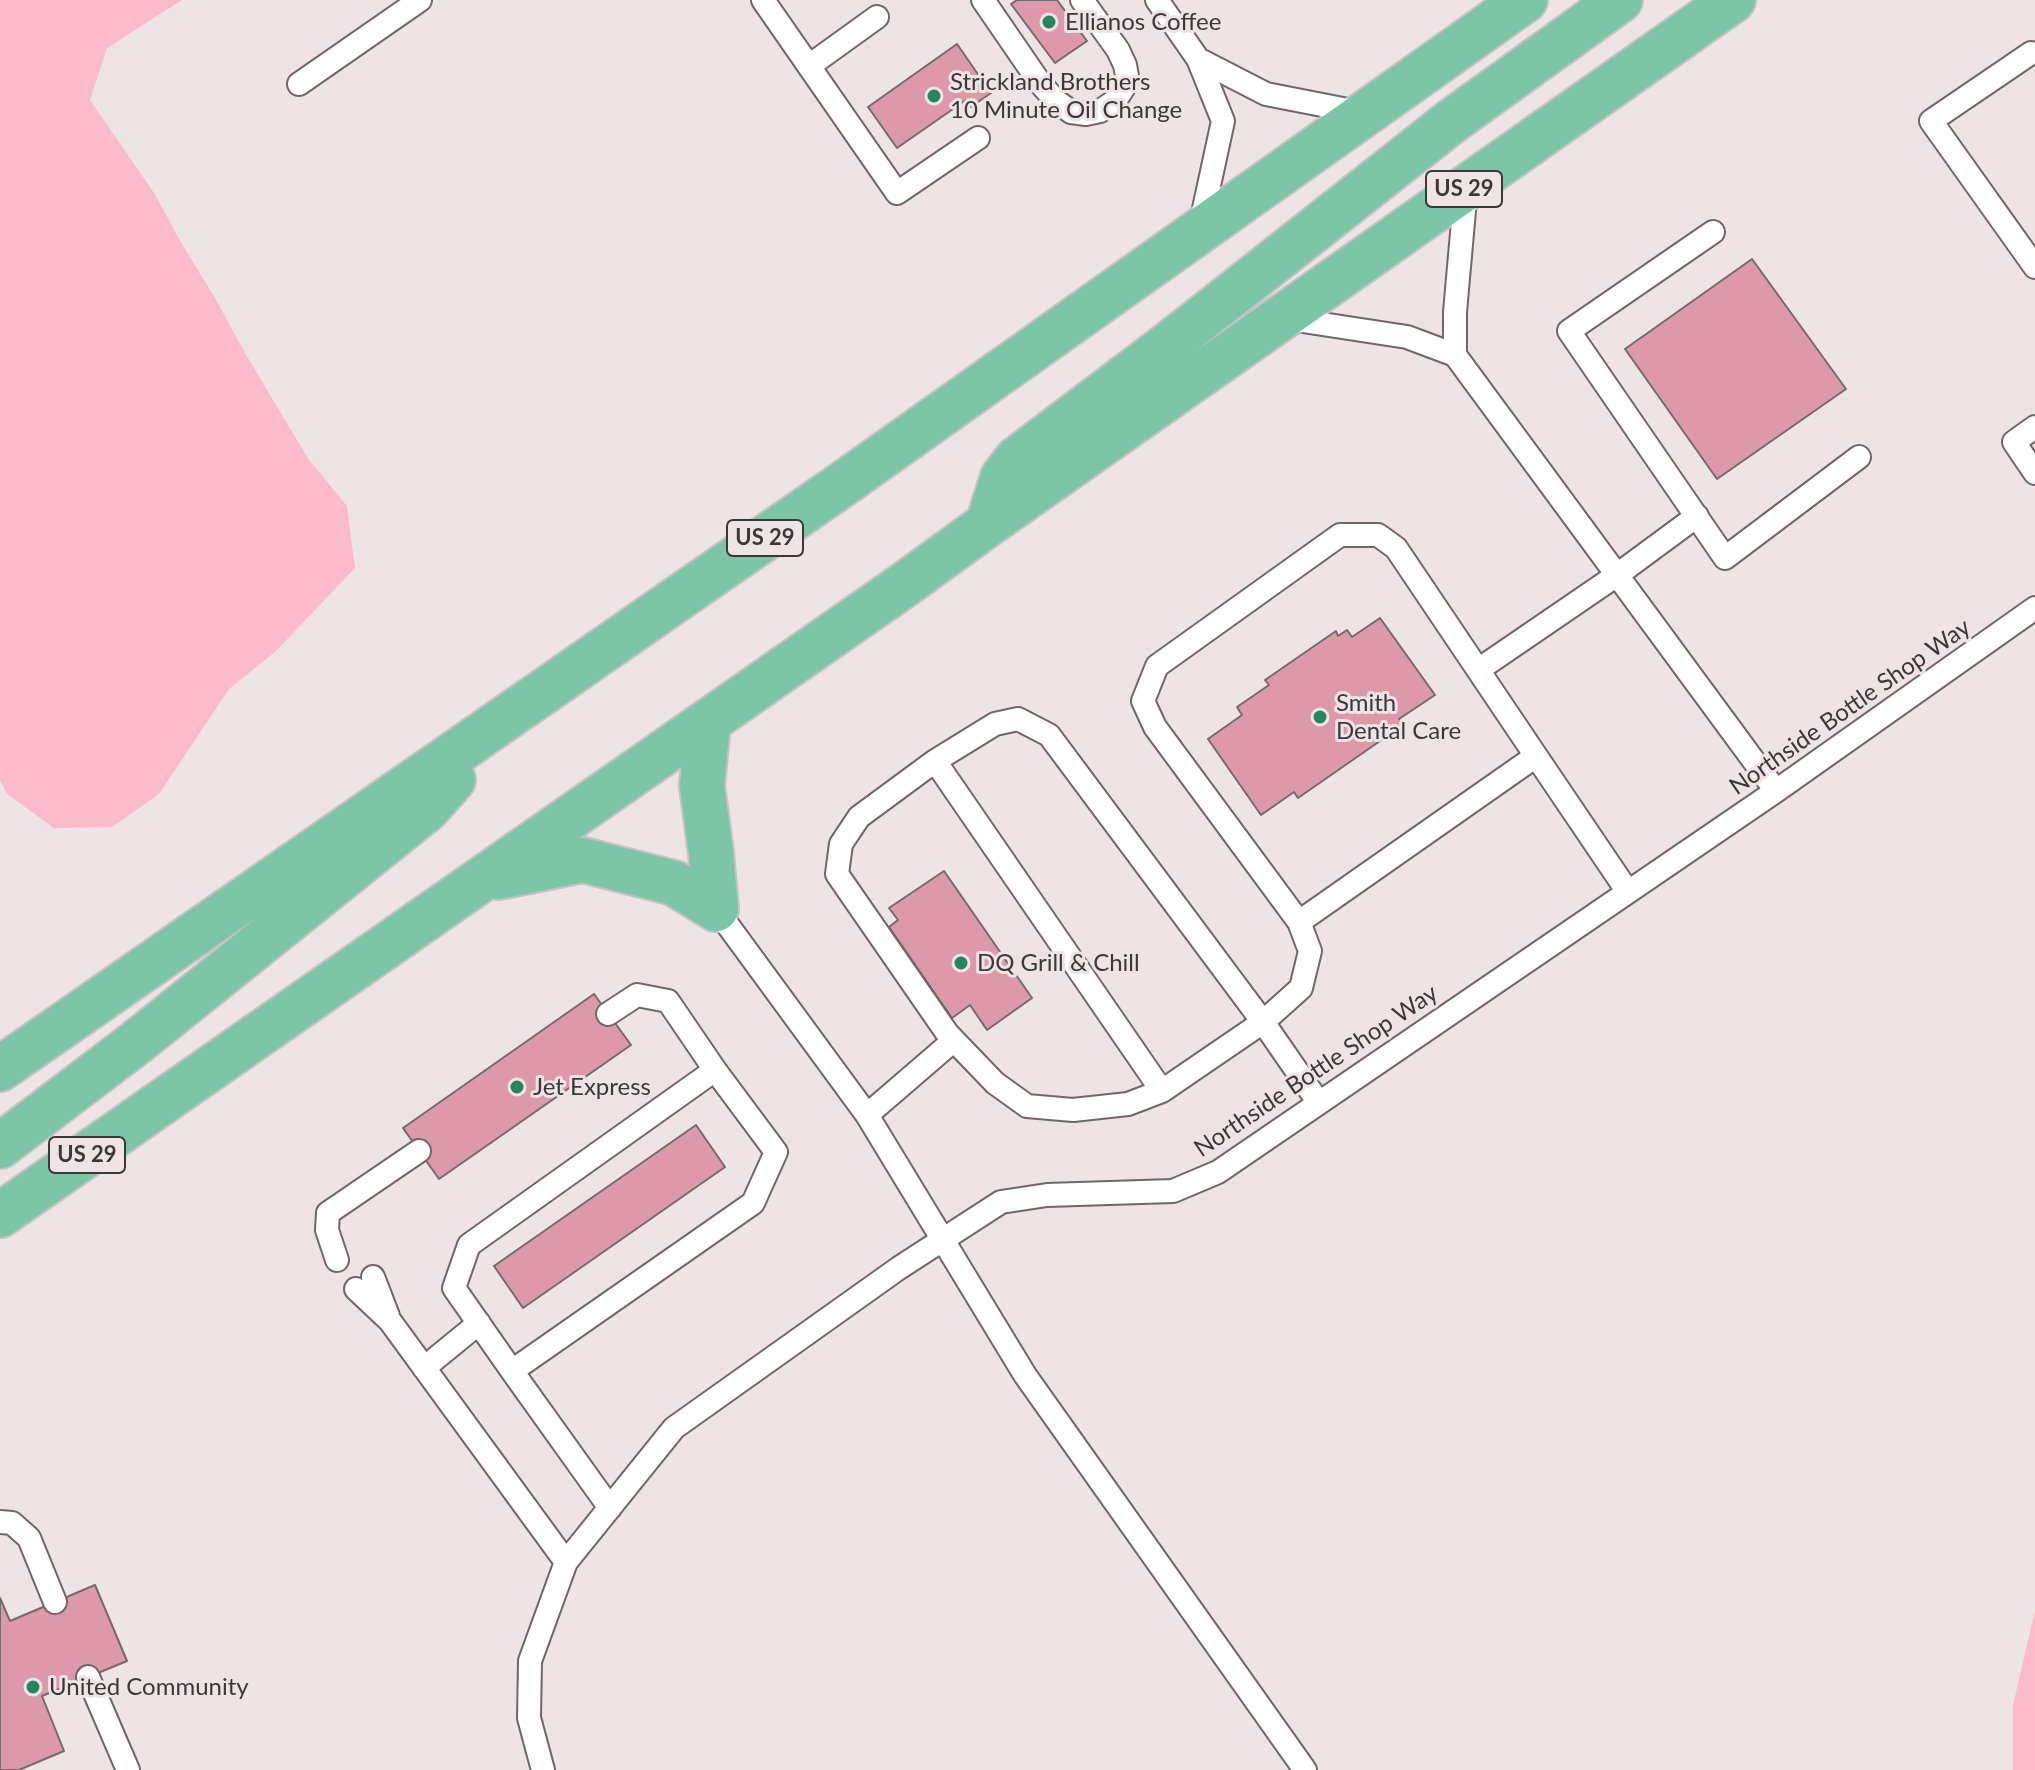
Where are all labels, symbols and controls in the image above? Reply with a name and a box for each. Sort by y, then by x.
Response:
place label: Ellianos Coffee [1065,8,1221,36]
marker: Ellianos Coffee [1040,13,1058,31]
place label: Strickland Brothers 10 Minute Oil Change [950,68,1182,124]
marker: Strickland Brothers 10 Minute Oil Change [925,87,943,105]
road number: US 29 [1426,171,1502,207]
road number: US 29 [727,520,803,556]
street label: Northside Bottle Shop Way [1724,613,1976,801]
place label: Smith Dental Care [1336,689,1461,745]
marker: Smith Dental Care [1311,708,1329,726]
place label: DQ Grill & Chill [977,949,1140,977]
marker: DQ Grill & Chill [952,954,970,972]
street label: Northside Bottle Shop Way [1189,979,1443,1163]
place label: Jet Express [533,1073,651,1101]
marker: Jet Express [508,1078,526,1096]
road number: US 29 [49,1137,125,1173]
place label: United Community [49,1673,249,1701]
marker: United Community [24,1678,42,1696]

